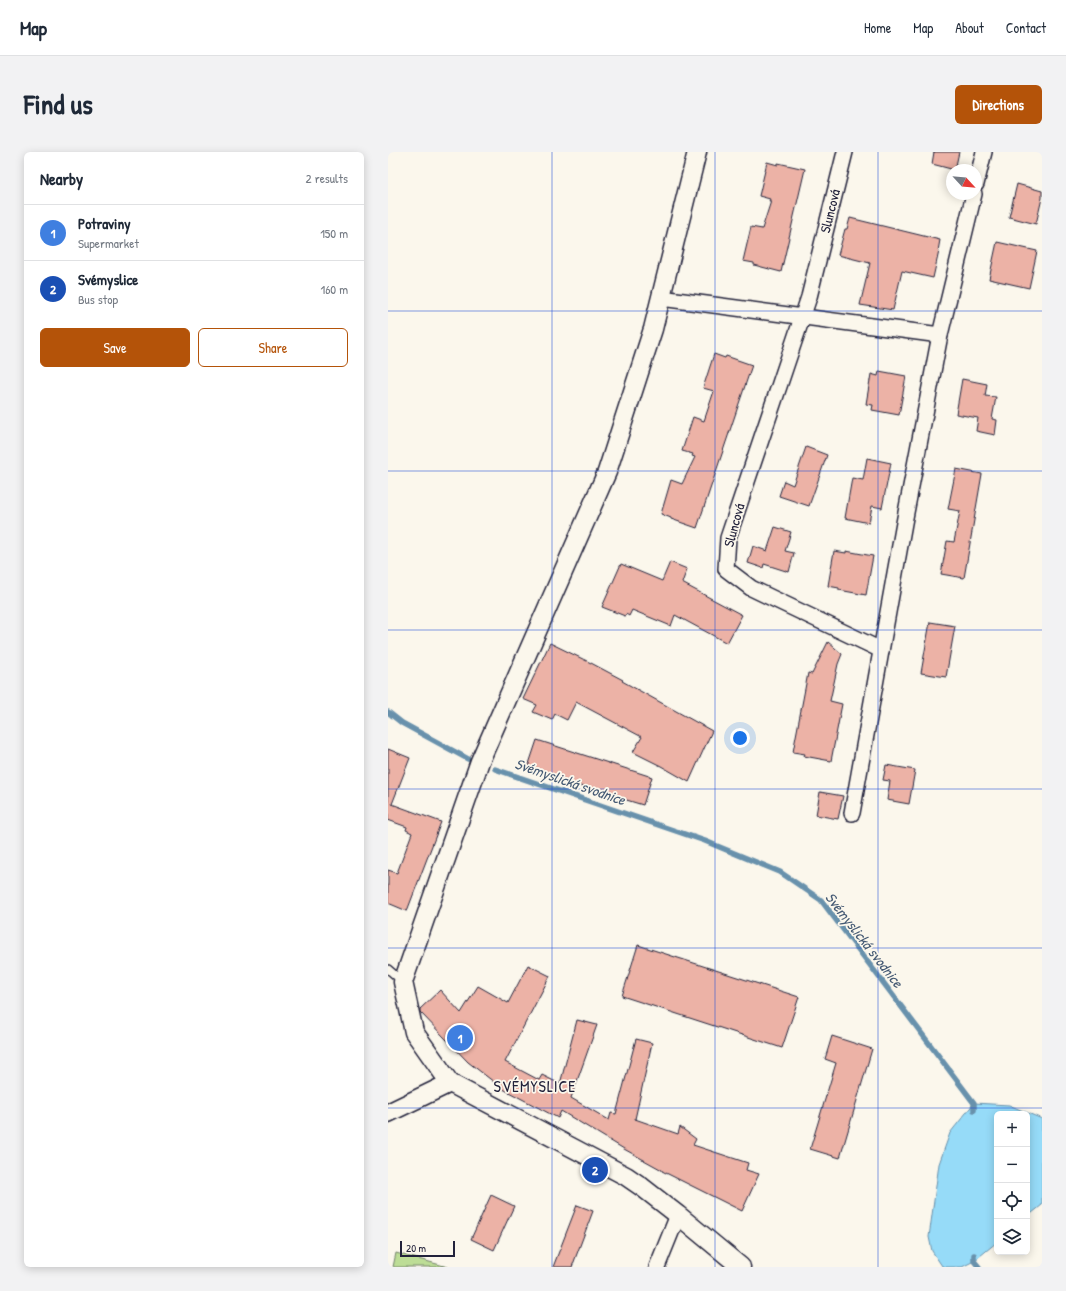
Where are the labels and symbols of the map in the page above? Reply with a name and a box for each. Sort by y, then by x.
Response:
north arrow [946,164,982,200]
street label: Sluncová [815,187,844,235]
street label: Sluncová [719,501,749,549]
your location [730,728,750,748]
water label: Svémyslická svodnice [512,753,629,811]
water label: Svémyslická svodnice [821,888,909,992]
pin: 1 [447,1023,473,1053]
district label: SVÉMYSLICE [494,1075,576,1097]
pin: 2 [582,1155,608,1185]
scale bar [400,1239,455,1258]

